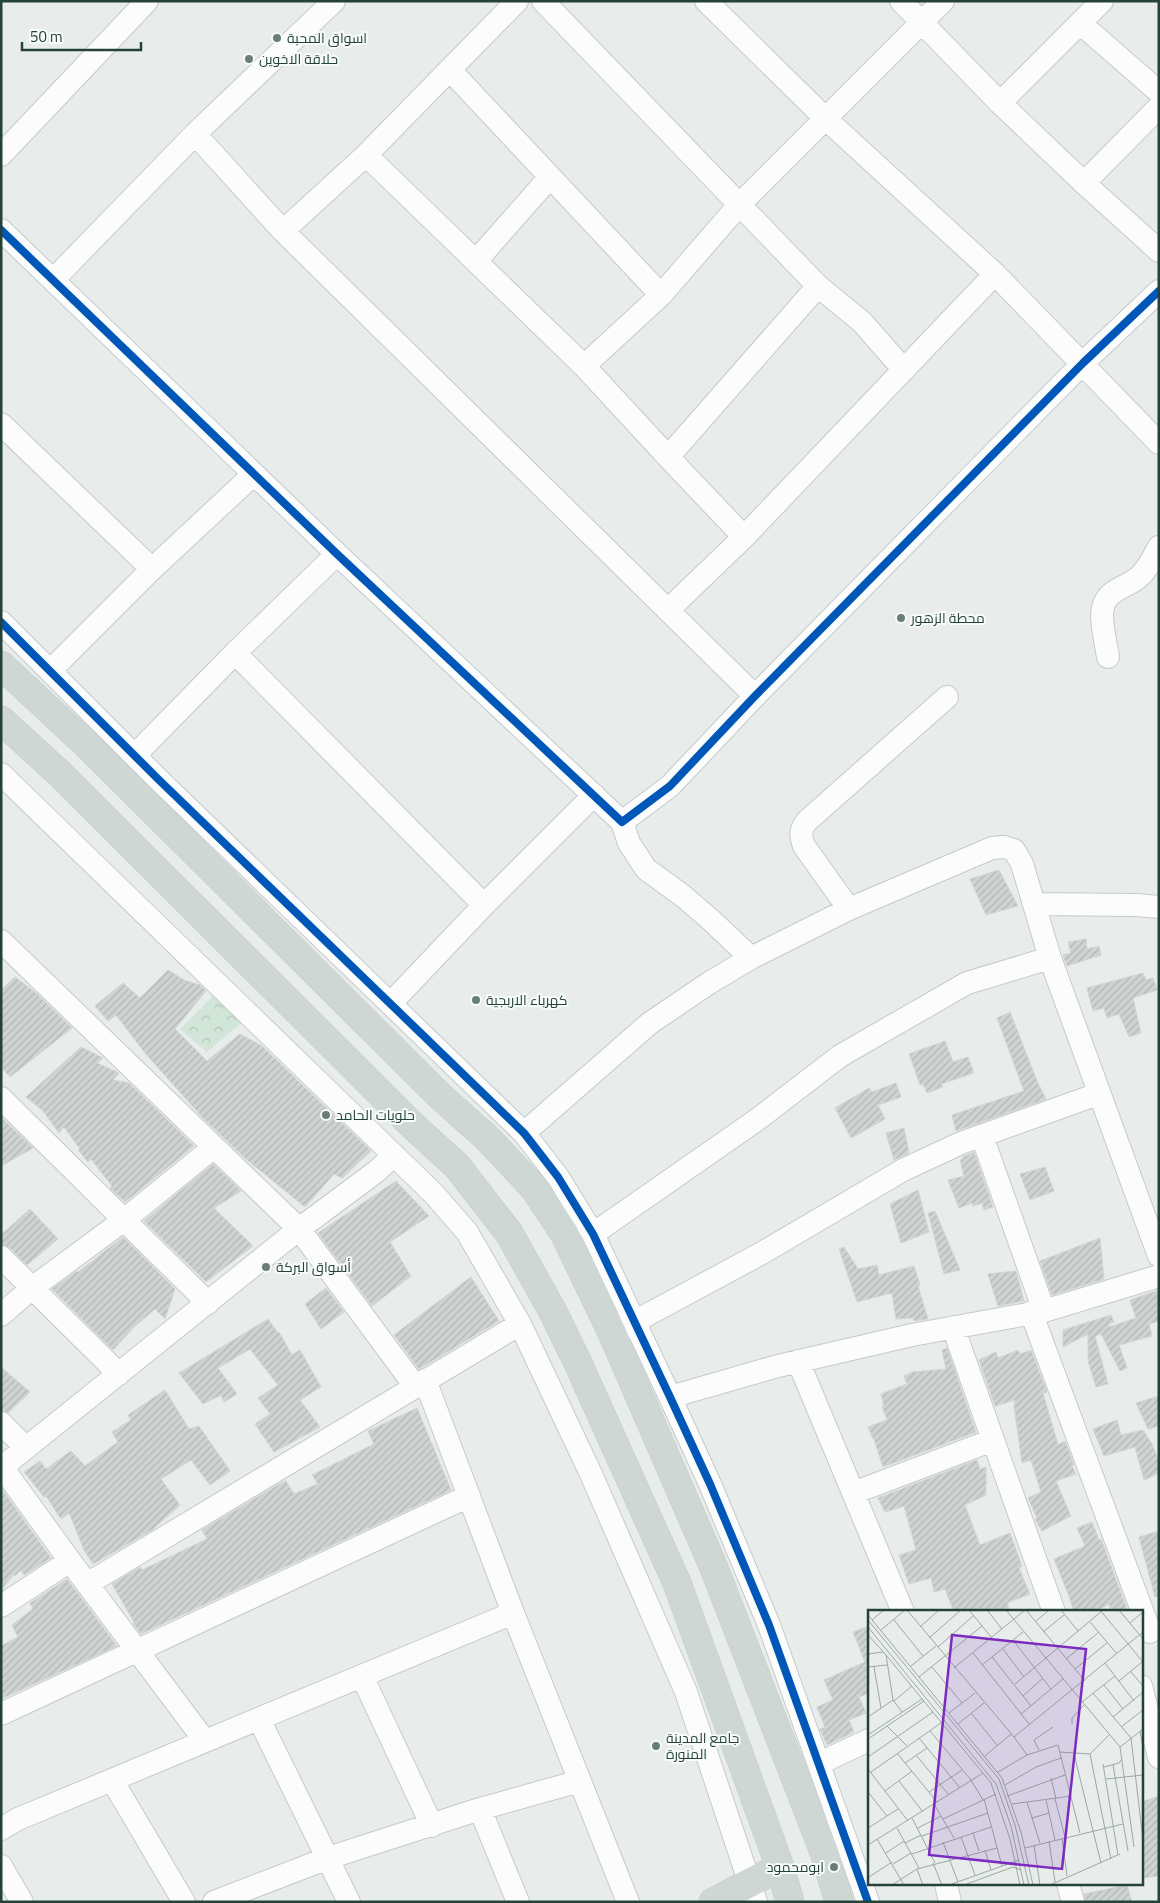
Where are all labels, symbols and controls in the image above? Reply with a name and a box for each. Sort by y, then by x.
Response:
scale bar [22,20,141,52]
text: 50 m [30,25,63,48]
place label: اسواق المحبة [287,27,367,48]
marker: اسواق المحبة [271,32,283,44]
place label: حلاقة الاخوين [259,48,338,69]
marker: حلاقة الاخوين [243,53,255,65]
place label: محطة الزهور [910,607,985,628]
marker: محطة الزهور [895,612,907,624]
place label: كهرباء الاربجية [486,989,568,1010]
marker: كهرباء الاربجية [470,994,482,1006]
place label: حلويات الحامد [336,1104,415,1125]
marker: حلويات الحامد [320,1109,332,1121]
place label: أسواق البركة [276,1256,351,1277]
marker: أسواق البركة [260,1261,272,1273]
inset map [868,1610,1142,1886]
place label: جامع المدينة المنورة [666,1727,739,1764]
marker: جامع المدينة المنورة [650,1740,662,1752]
place label: ابومحمود [767,1856,824,1877]
marker: ابومحمود [828,1861,840,1873]

